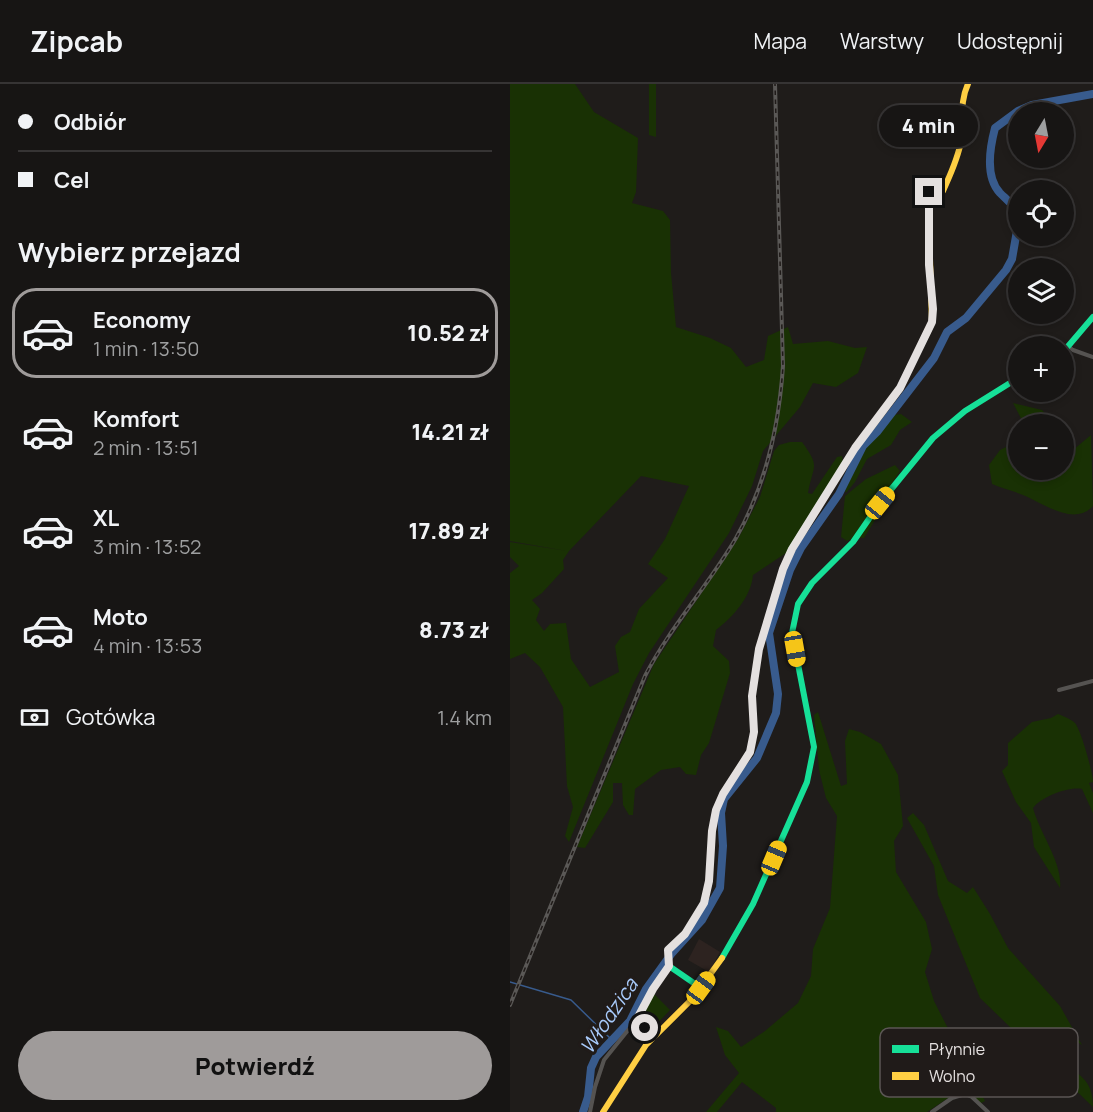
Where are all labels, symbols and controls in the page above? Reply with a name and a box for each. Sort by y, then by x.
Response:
text: Zipcab [30,22,123,60]
text: Mapa [754,27,807,55]
text: Warstwy [840,27,924,55]
text: Udostępnij [957,27,1063,55]
north arrow [1008,102,1074,168]
map controls [1008,102,1074,480]
callout: 4 min [880,105,978,147]
text: Odbiór [54,107,126,137]
text: 4 min [902,112,955,139]
text: Cel [54,165,90,195]
route end [915,178,942,205]
button: locate [1008,180,1074,246]
text: Wybierz przejazd [18,233,241,270]
button: layers [1008,258,1074,324]
text: Economy [93,305,191,335]
icon: car [21,306,75,360]
text: 10.52 zł [407,318,489,348]
text: 1 min · 13:50 [93,335,199,362]
button: + [1008,336,1074,402]
text: Komfort [93,404,180,434]
icon: car [21,405,75,459]
button: − [1008,414,1074,480]
text: 14.21 zł [411,417,489,447]
text: 2 min · 13:51 [93,434,199,461]
car [862,483,898,523]
text: XL [93,503,119,533]
icon: car [21,504,75,558]
text: 17.89 zł [408,516,489,546]
text: 3 min · 13:52 [93,533,201,560]
text: Moto [93,602,148,632]
icon: car [21,603,75,657]
text: 8.73 zł [419,615,489,645]
car [783,630,807,668]
text: 4 min · 13:53 [93,632,202,659]
icon: cash [18,701,51,734]
text: Gotówka [66,702,155,732]
text: 1.4 km [437,704,492,731]
car [759,838,789,878]
car [683,968,719,1008]
water label: Włodzica [573,972,644,1059]
route start [631,1014,658,1041]
legend [880,1028,1078,1097]
button: Potwierdź [18,1031,492,1100]
text: Płynnie [929,1038,985,1060]
text: Wolno [929,1065,975,1087]

